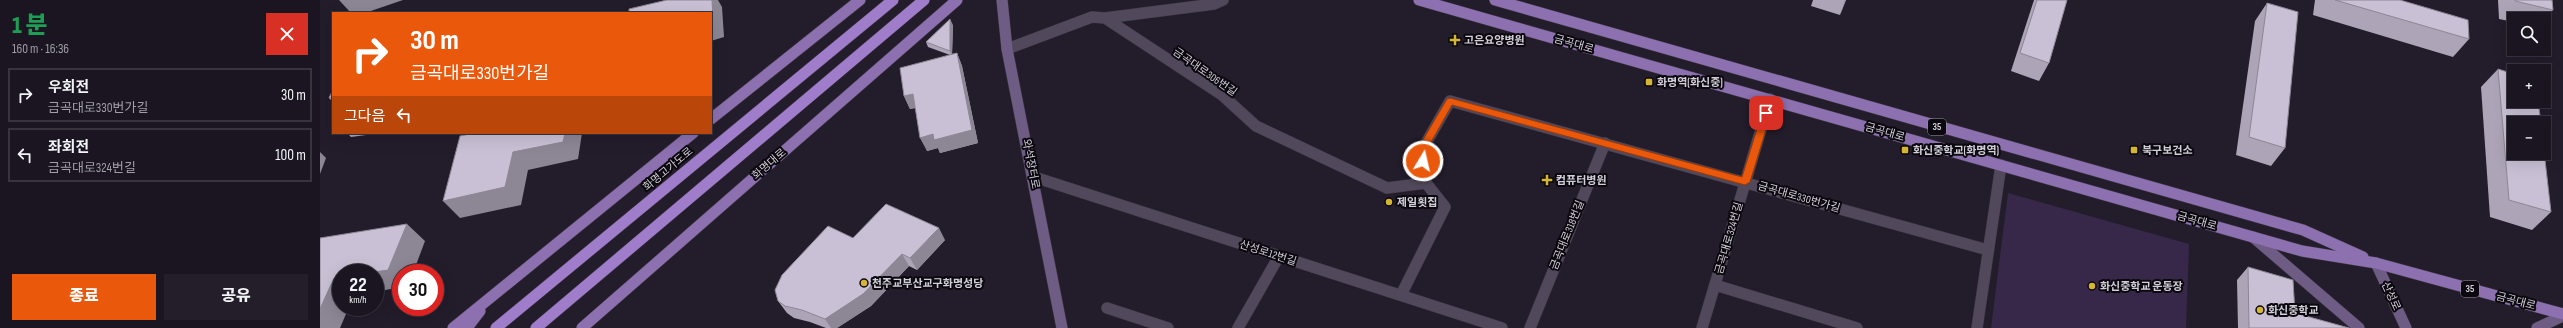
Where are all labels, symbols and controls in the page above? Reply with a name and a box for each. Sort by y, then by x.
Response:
text: 1 분 [12,11,48,40]
map controls [2507,12,2551,160]
button: search [2507,12,2551,56]
button: close [266,13,308,55]
text: 30 m [410,24,459,57]
icon: right [344,28,396,80]
street label: 금곡대로 [1553,32,1595,56]
marker: 고은요양병원 [1449,34,1461,46]
place label: 고은요양병원 [1464,34,1525,47]
text: 160 m · 16:36 [12,41,69,57]
street label: 금곡대로306번길 [1171,45,1239,99]
text: 금곡대로330번가길 [410,63,549,84]
button: + [2507,64,2551,108]
place label: 화명역(화신중) [1657,76,1723,89]
marker: 화명역(화신중) [1644,77,1654,87]
text: 우회전 [48,78,89,97]
icon: right [14,84,36,106]
text: 30 m [281,86,306,105]
pin [1749,96,1783,130]
text: 금곡대로330번가길 [48,100,148,116]
icon: arrive [1755,102,1777,124]
icon: left [393,104,415,126]
text: 그다음 [344,107,385,126]
button: − [2507,116,2551,160]
road number: 35 [1928,119,1946,135]
street label: 금곡대로 [1864,120,1906,144]
text: 좌회전 [48,138,89,157]
street label: 와석장터로 [1020,138,1042,190]
position arrow [1402,140,1444,182]
icon: left [14,144,36,166]
place label: 화신중학교(화명역) [1913,144,2000,157]
place label: 북구보건소 [2142,144,2193,157]
street label: 화명고가도로 [641,145,695,193]
marker: 화신중학교(화명역) [1900,145,1910,155]
marker: 북구보건소 [2129,145,2139,155]
text: 100 m [275,146,306,165]
street label: 화명대로 [749,146,789,182]
text: 금곡대로324번길 [48,160,136,176]
marker: 컴퓨터병원 [1541,174,1553,186]
place label: 컴퓨터병원 [1556,174,1607,187]
street label: 금곡대로330번가길 [1756,179,1842,215]
place label: 제일횟집 [1397,196,1437,209]
marker: 제일횟집 [1384,197,1394,207]
street label: 금곡대로318번길 [1547,198,1587,272]
street label: 금곡대로324번길 [1712,200,1746,276]
street label: 금곡대로 [2176,209,2218,233]
street label: 산성로12번길 [1238,238,1298,268]
speed limit sign: 30 [392,264,444,316]
text: 22 [349,273,367,297]
button: 종료 [12,274,156,320]
button: 공유 [164,274,308,320]
place label: 천주교부산교구화명성당 [872,277,983,290]
marker: 천주교부산교구화명성당 [859,278,869,288]
street label: 산성로 [2379,279,2403,313]
place label: 화신중학교 운동장 [2100,280,2183,293]
marker: 화신중학교 운동장 [2087,281,2097,291]
road number: 35 [2461,281,2479,297]
street label: 금곡대로 [2495,289,2537,313]
text: km/h [349,294,367,306]
place label: 화신중학교 [2268,304,2319,317]
marker: 화신중학교 [2255,305,2265,315]

